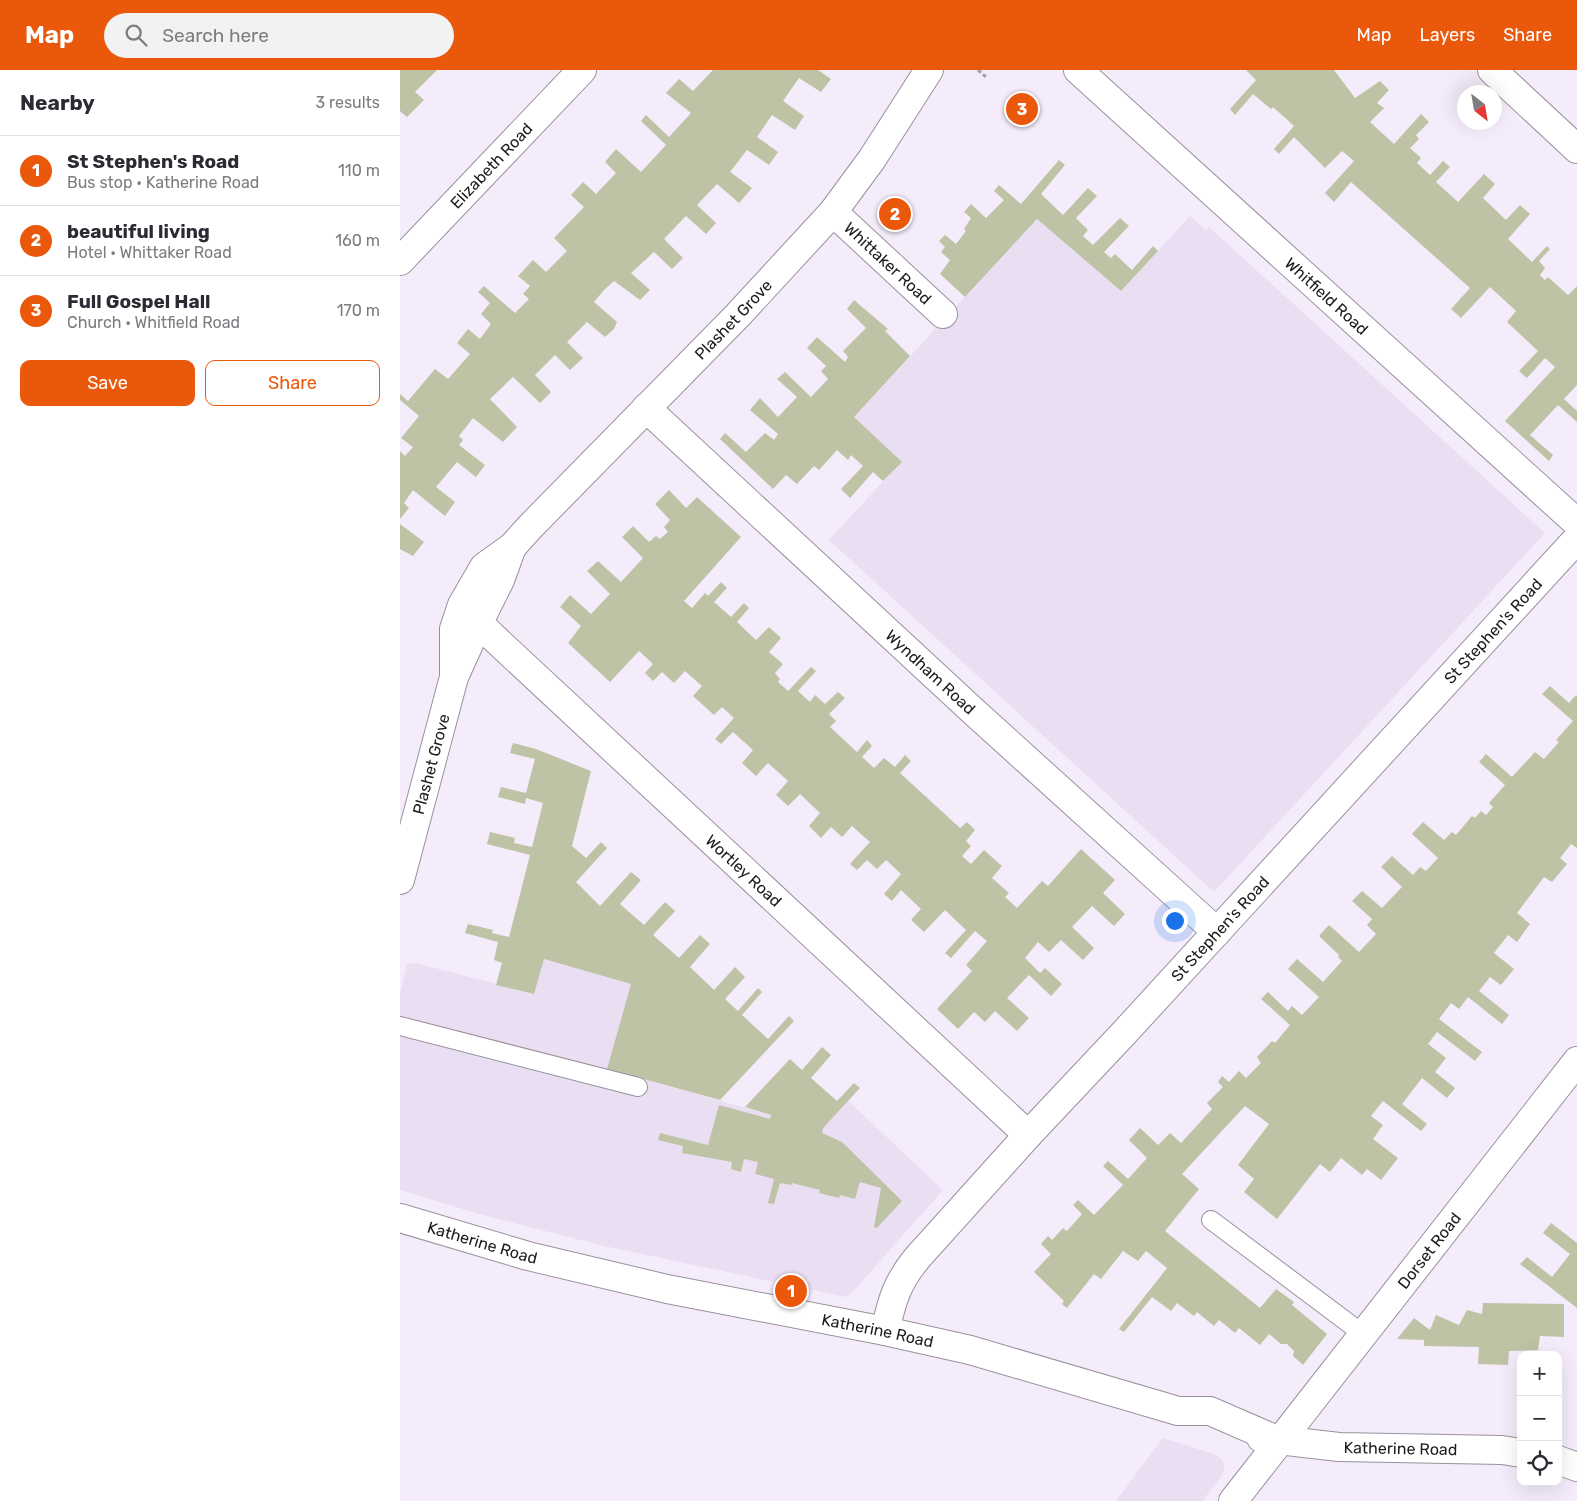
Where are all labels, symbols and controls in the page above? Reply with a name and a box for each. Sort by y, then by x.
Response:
search box [104,13,454,58]
text: Map [25,21,74,49]
icon: search [122,21,150,49]
text: Search here [162,24,269,47]
text: Map [1357,24,1392,46]
text: Layers [1420,24,1475,46]
text: Share [1503,24,1552,46]
north arrow [1457,85,1502,130]
text: Nearby [20,90,95,115]
pin: 3 [1006,90,1038,128]
text: 3 results [315,93,380,112]
street label: Elizabeth Road [446,119,537,212]
text: St Stephen's Road [67,150,239,173]
text: 1 [32,161,40,180]
text: 110 m [338,161,380,180]
text: Bus stop · Katherine Road [67,173,259,192]
pin: 2 [879,195,911,233]
street label: Whittaker Road [840,218,935,308]
text: beautiful living [67,220,210,243]
text: 2 [31,231,41,250]
text: 160 m [335,231,380,250]
text: Hotel · Whittaker Road [67,243,232,262]
street label: Whitfield Road [1281,254,1372,339]
street label: Plashet Grove [691,276,776,364]
text: Full Gospel Hall [67,290,211,313]
text: 3 [31,301,41,320]
text: 170 m [337,301,380,320]
text: Church · Whitfield Road [67,313,240,332]
button: Save [20,360,195,406]
button: Share [205,360,380,406]
street label: St Stephen's Road [1440,575,1546,688]
street label: Wyndham Road [881,626,979,718]
street label: Plashet Grove [409,712,454,817]
street label: Wortley Road [702,831,785,911]
street label: St Stephen's Road [1167,872,1273,986]
your location [1162,908,1188,934]
street label: Dorset Road [1394,1209,1465,1293]
street label: Katherine Road [425,1218,539,1268]
pin: 1 [775,1272,807,1310]
street label: Katherine Road [820,1310,935,1352]
map controls [1517,1351,1562,1486]
button: + [1517,1351,1562,1396]
button: − [1517,1396,1562,1441]
street label: Katherine Road [1343,1438,1458,1459]
button: locate [1517,1441,1562,1486]

